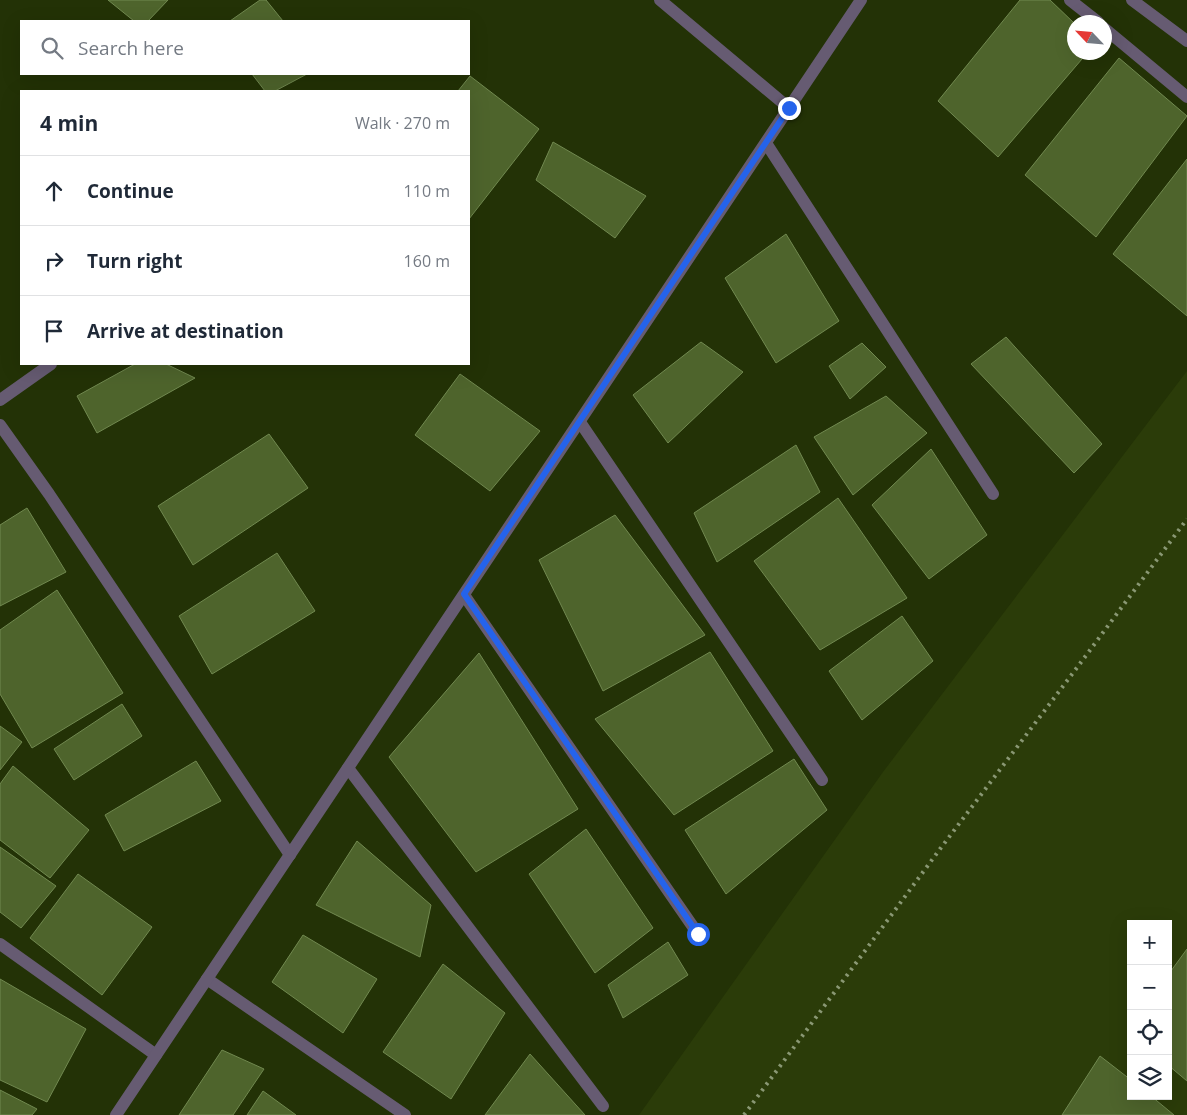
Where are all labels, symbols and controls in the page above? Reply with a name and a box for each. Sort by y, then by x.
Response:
north arrow [1067,15,1112,60]
search box [20,20,470,75]
icon: search [38,34,66,62]
text: Search here [78,35,184,61]
route end [778,97,801,120]
text: 4 min [40,109,98,137]
text: Walk · 270 m [355,112,450,134]
icon: ahead [40,177,68,205]
text: Continue [87,178,174,204]
text: 110 m [404,180,450,202]
icon: right [40,247,68,275]
text: Turn right [87,248,182,274]
text: 160 m [404,250,450,272]
icon: arrive [40,317,68,345]
text: Arrive at destination [87,318,284,344]
map controls [1127,920,1172,1100]
button: + [1127,920,1172,965]
route start [687,923,710,946]
button: − [1127,965,1172,1010]
button: locate [1127,1010,1172,1055]
button: layers [1127,1055,1172,1100]

